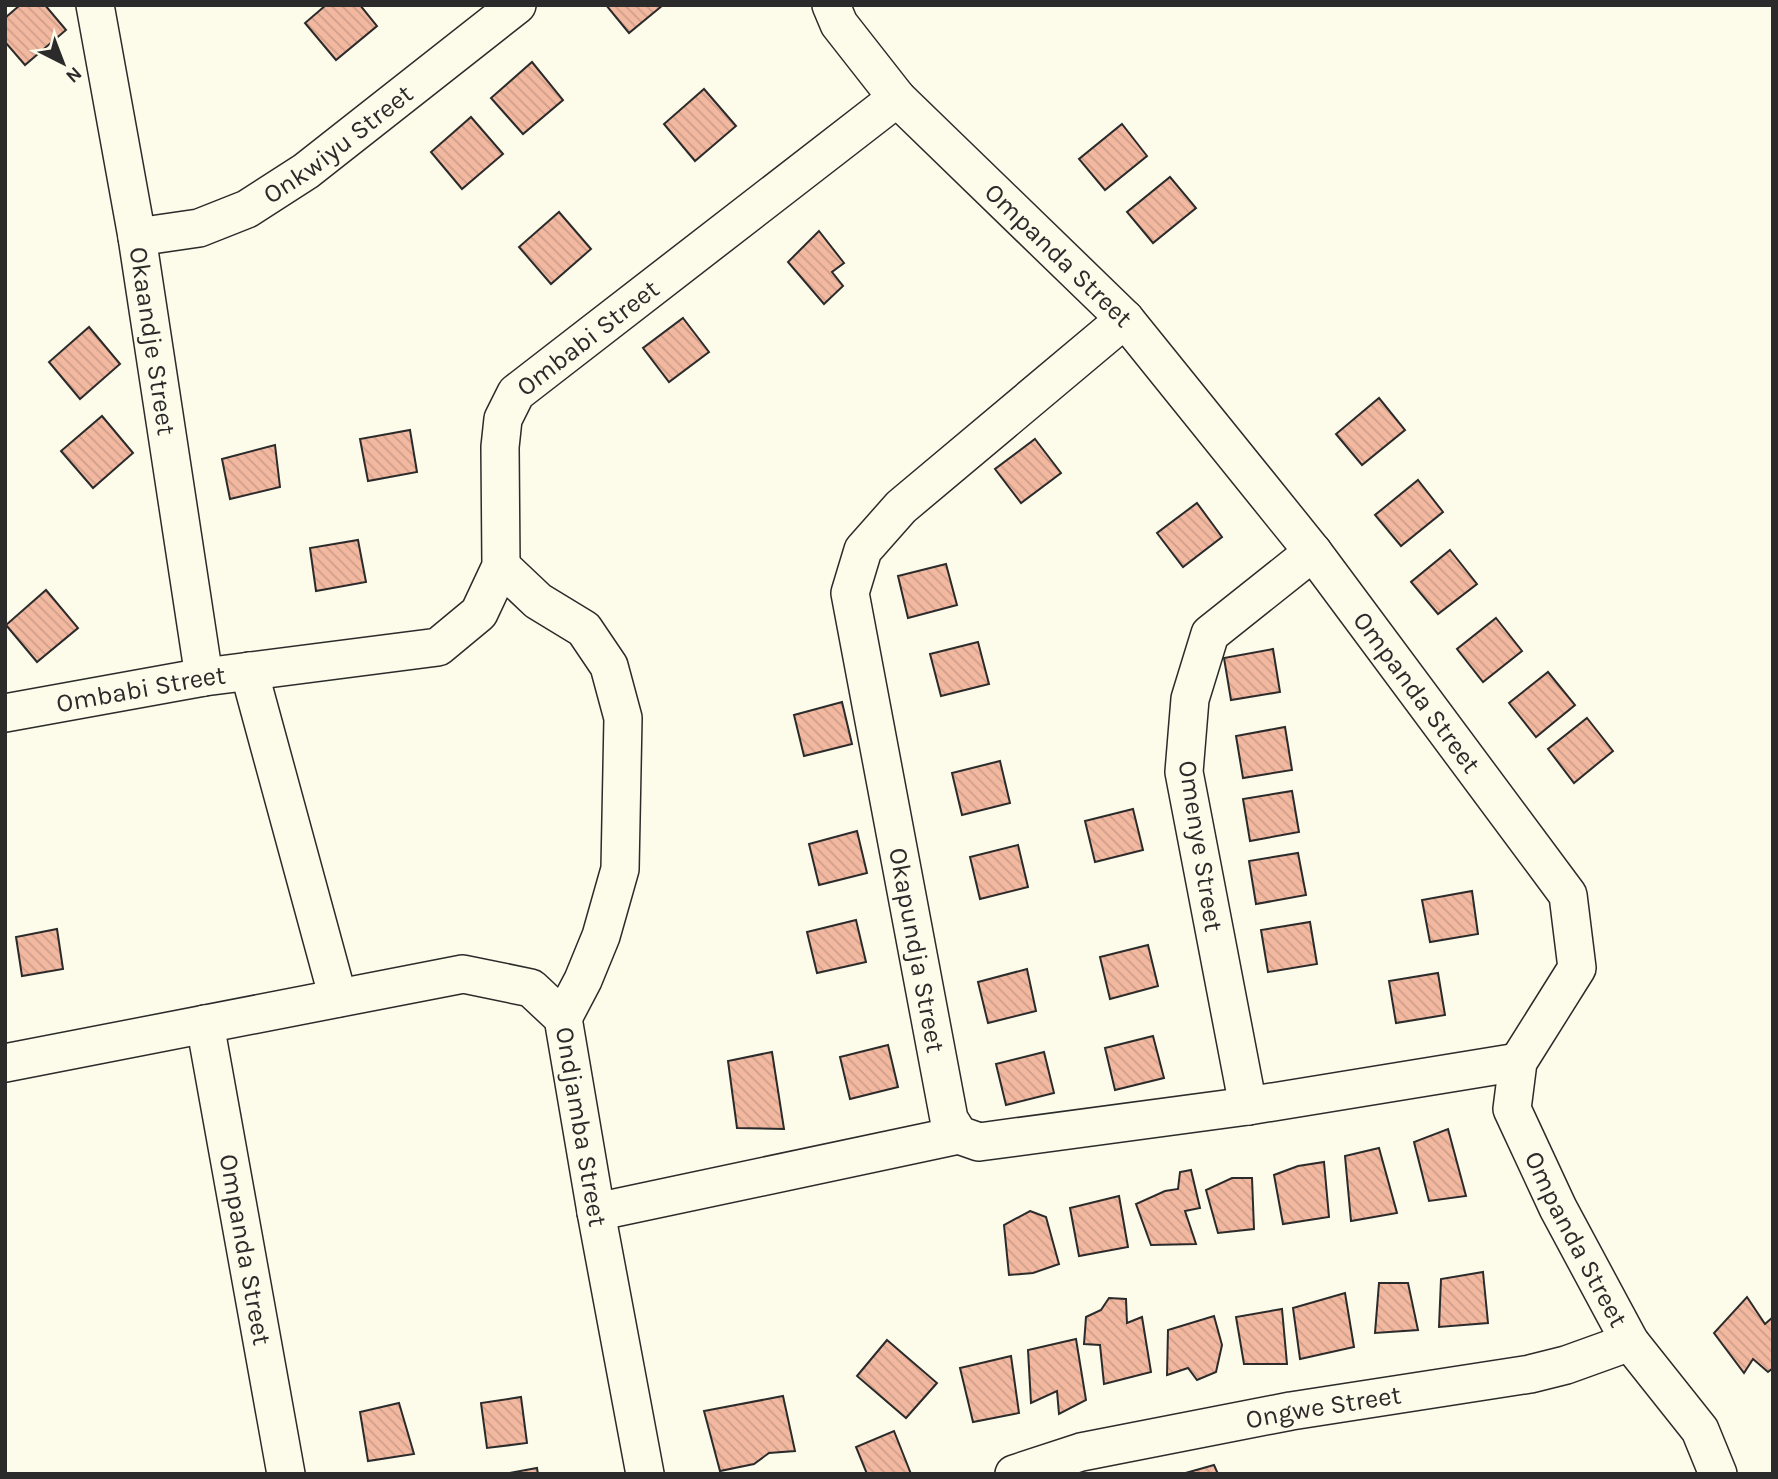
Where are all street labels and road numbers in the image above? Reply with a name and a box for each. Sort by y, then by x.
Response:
street label: Onkwiyu Street [257,78,419,210]
street label: Ompanda Street [978,177,1139,334]
street label: Okaandje Street [123,245,182,438]
street label: Ombabi Street [511,273,665,403]
street label: Ompanda Street [1346,605,1487,779]
street label: Ombabi Street [54,659,228,719]
street label: Omenye Street [1172,758,1229,934]
street label: Okapundja Street [882,845,951,1055]
street label: Ondjamba Street [549,1024,613,1229]
street label: Ompanda Street [1518,1146,1634,1333]
street label: Ompanda Street [213,1151,278,1348]
street label: Ongwe Street [1243,1379,1403,1436]

